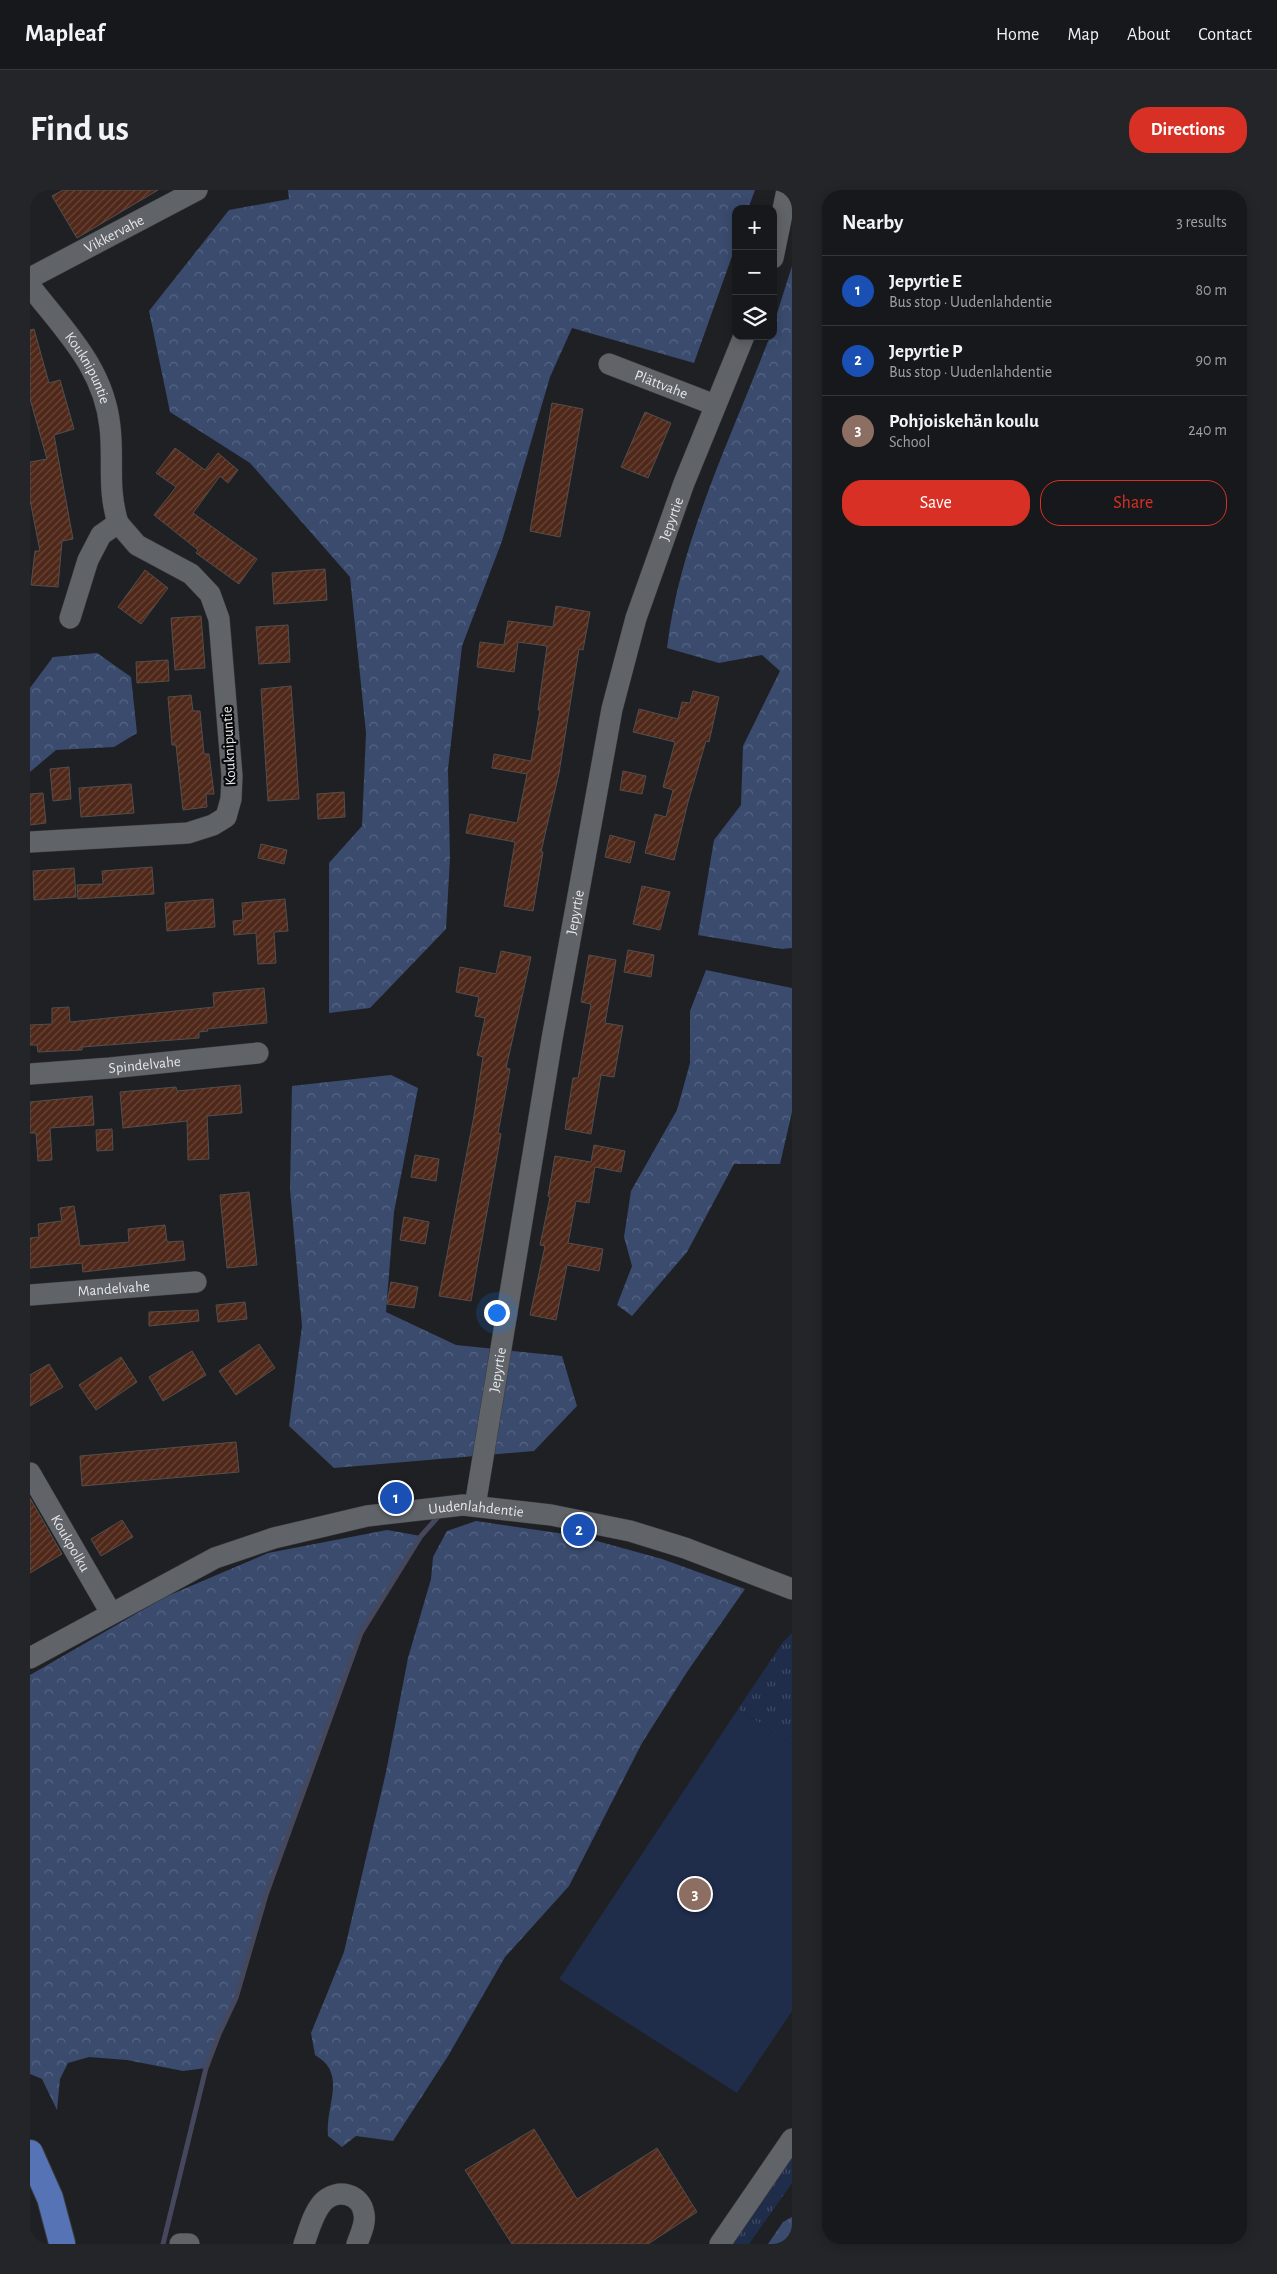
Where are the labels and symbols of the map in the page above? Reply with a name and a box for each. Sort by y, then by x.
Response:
street label: Vikkervahe [82,212,146,256]
street label: Kouknipuntie [62,329,113,406]
street label: Plättvahe [632,367,690,401]
street label: Jepyrtie [657,495,686,543]
street label: Kouknipuntie [219,706,239,786]
street label: Jepyrtie [564,889,586,936]
street label: Spindelvahe [108,1053,181,1076]
street label: Mandelvahe [77,1278,150,1299]
your location [484,1300,510,1326]
street label: Jepyrtie [486,1346,509,1393]
pin: 1 [380,1479,412,1517]
street label: Uudenlahdentie [428,1497,525,1519]
pin: 2 [563,1511,595,1549]
street label: Koukpolku [48,1512,93,1574]
pin: 3 [679,1875,711,1913]

